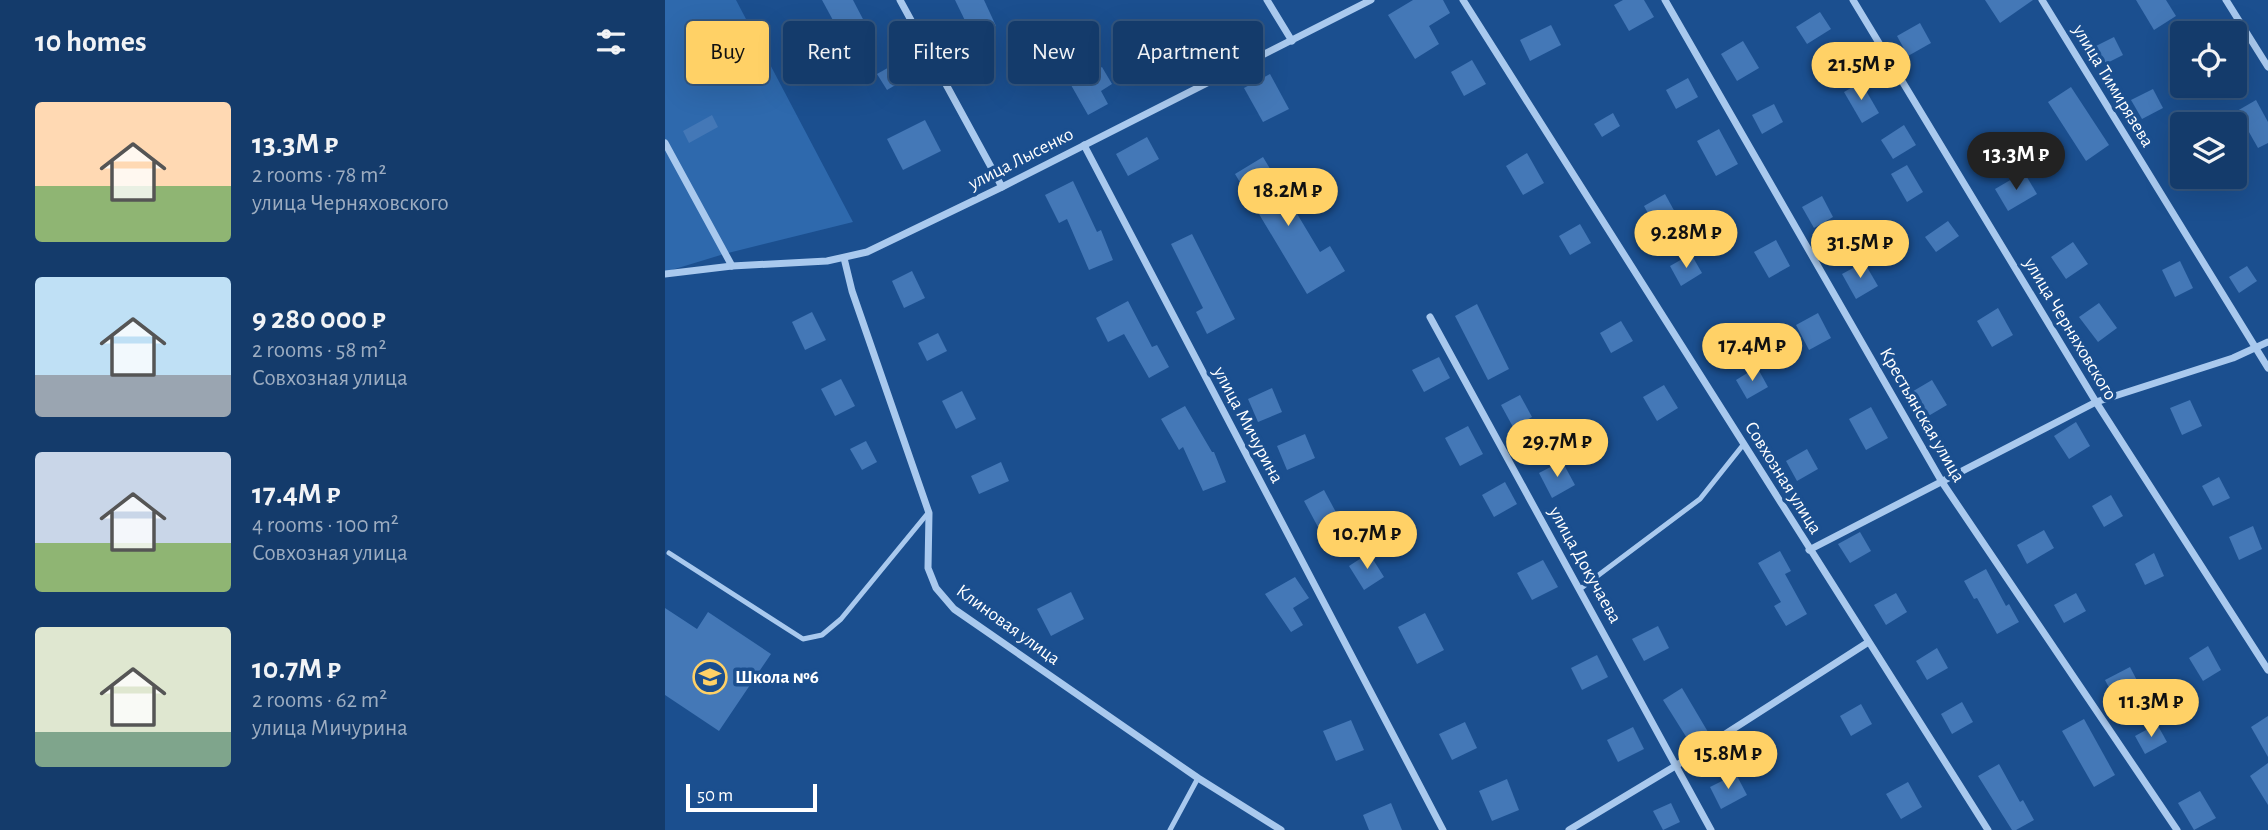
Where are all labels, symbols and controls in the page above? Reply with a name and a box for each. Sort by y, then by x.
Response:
chip: Buy [686,21,769,84]
chip: Rent [783,21,875,84]
chip: Filters [889,21,994,84]
chip: New [1008,21,1099,84]
chip: Apartment [1113,21,1263,84]
street label: улица Тимирязева [2068,21,2157,151]
map controls [2170,21,2247,189]
button: locate [2170,21,2247,98]
icon: filters [592,23,630,61]
text: 10 homes [35,27,146,57]
pin: 21.5M ₽ [1796,42,1926,102]
text: 21.5M ₽ [1828,53,1894,76]
button: layers [2170,112,2247,189]
street label: улица Лысенко [964,124,1077,194]
text: 13.3M ₽ [252,129,338,159]
icon: home [91,130,175,214]
pin: 13.3M ₽ [1951,132,2081,192]
text: 13.3M ₽ [1983,143,2049,166]
text: 2 rooms · 78 m² [252,164,387,187]
pin: 18.2M ₽ [1223,168,1353,228]
text: 18.2M ₽ [1254,179,1322,202]
text: улица Черняховского [252,192,449,215]
pin: 9.28M ₽ [1621,210,1751,270]
pin: 31.5M ₽ [1795,220,1925,280]
text: 9.28M ₽ [1650,221,1722,244]
text: 31.5M ₽ [1827,231,1893,254]
street label: улица Черняховского [2020,254,2120,404]
text: 9 280 000 ₽ [252,304,386,334]
icon: home [91,305,175,389]
pin: 17.4M ₽ [1687,324,1817,383]
text: 17.4M ₽ [1718,334,1786,357]
text: 2 rooms · 58 m² [252,339,387,362]
street label: Крестьянская улица [1876,344,1968,486]
street label: улица Мичурина [1209,363,1287,487]
text: Совхозная улица [252,367,408,390]
street label: Совхозная улица [1741,418,1825,538]
pin: 29.7M ₽ [1492,420,1622,479]
text: 29.7M ₽ [1522,430,1592,453]
text: 17.4M ₽ [252,479,340,509]
icon: home [91,480,175,564]
street label: улица Докучаева [1545,503,1625,627]
pin: 10.7M ₽ [1302,512,1432,571]
text: 4 rooms · 100 m² [252,514,399,537]
text: 10.7M ₽ [1333,522,1401,545]
text: Совхозная улица [252,542,408,565]
street label: Клиновая улица [953,581,1064,669]
text: 10.7M ₽ [252,654,341,684]
icon: home [91,655,175,739]
school or university icon: Школа №6 [691,658,729,696]
place label: Школа №6 [735,668,819,687]
pin: 11.3M ₽ [2086,680,2216,739]
text: 2 rooms · 62 m² [252,689,387,712]
text: 11.3M ₽ [2119,690,2183,713]
text: улица Мичурина [252,717,408,740]
pin: 15.8M ₽ [1663,732,1793,791]
text: 15.8M ₽ [1694,742,1762,765]
scale bar [686,781,817,813]
text: 50 m [697,786,733,805]

